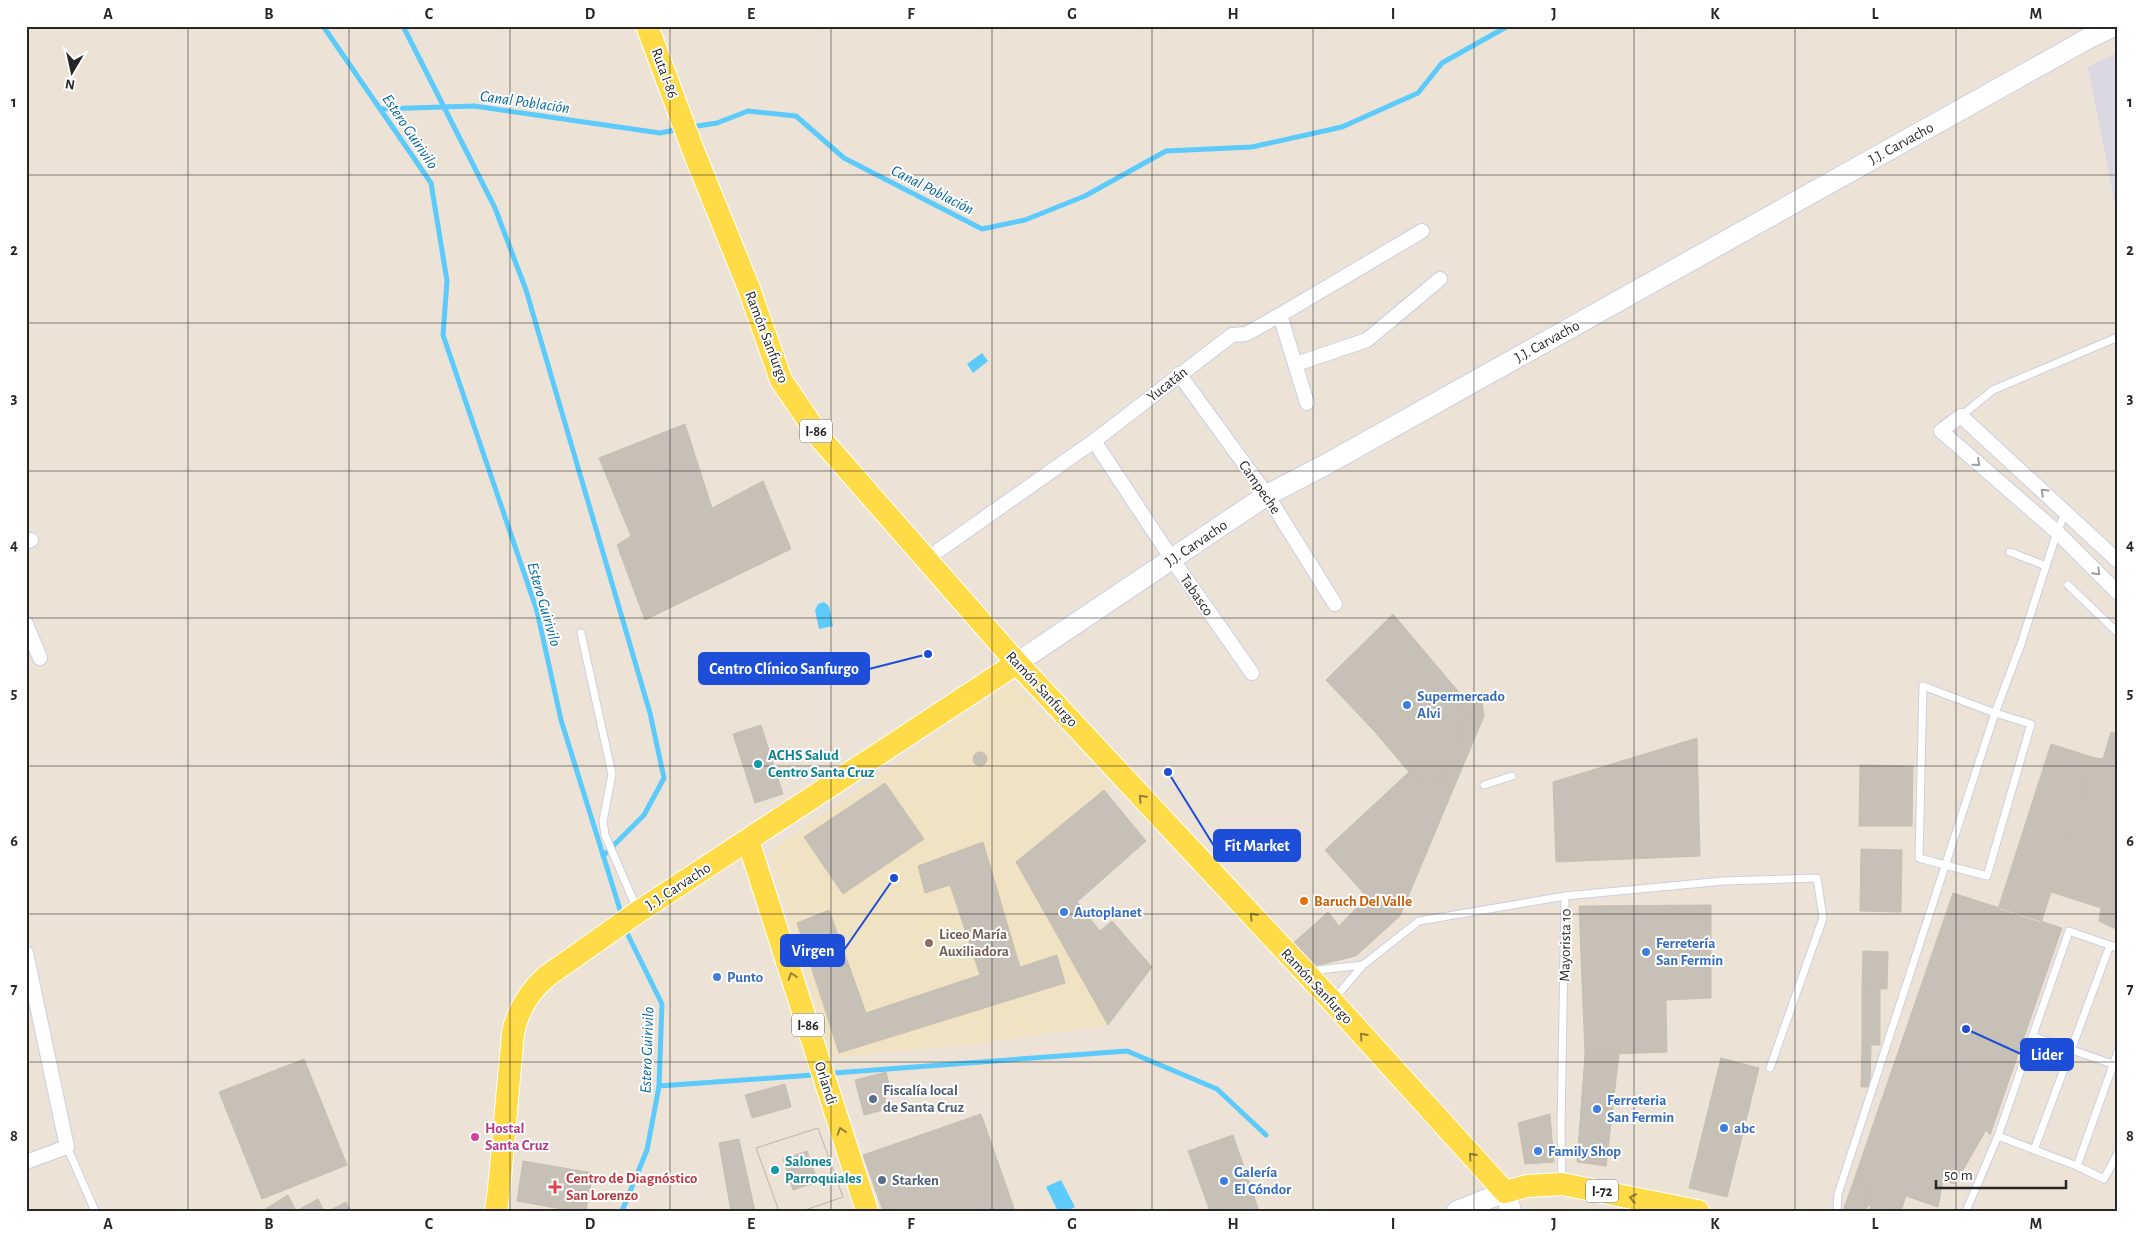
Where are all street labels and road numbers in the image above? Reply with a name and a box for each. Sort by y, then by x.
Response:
street label: Ruta I-86 [649,46,681,100]
street label: J.J. Carvacho [1866,120,1936,167]
street label: Ramón Sanfurgo [742,289,791,385]
street label: J.J. Carvacho [1512,318,1582,365]
street label: Yucatán [1144,364,1190,405]
road number: I-86 [800,420,832,442]
street label: Campeche [1236,458,1283,517]
street label: J.J. Carvacho [1163,517,1230,570]
street label: Tabasco [1177,572,1216,619]
street label: Ramón Sanfurgo [1003,649,1080,730]
street label: J. J. Carvacho [643,860,713,913]
street label: Mayorista 10 [1557,908,1574,982]
street label: Ramón Sanfurgo [1278,946,1355,1027]
road number: I-86 [792,1014,824,1036]
street label: Orlandi [812,1060,839,1106]
road number: I-72 [1586,1180,1618,1202]

